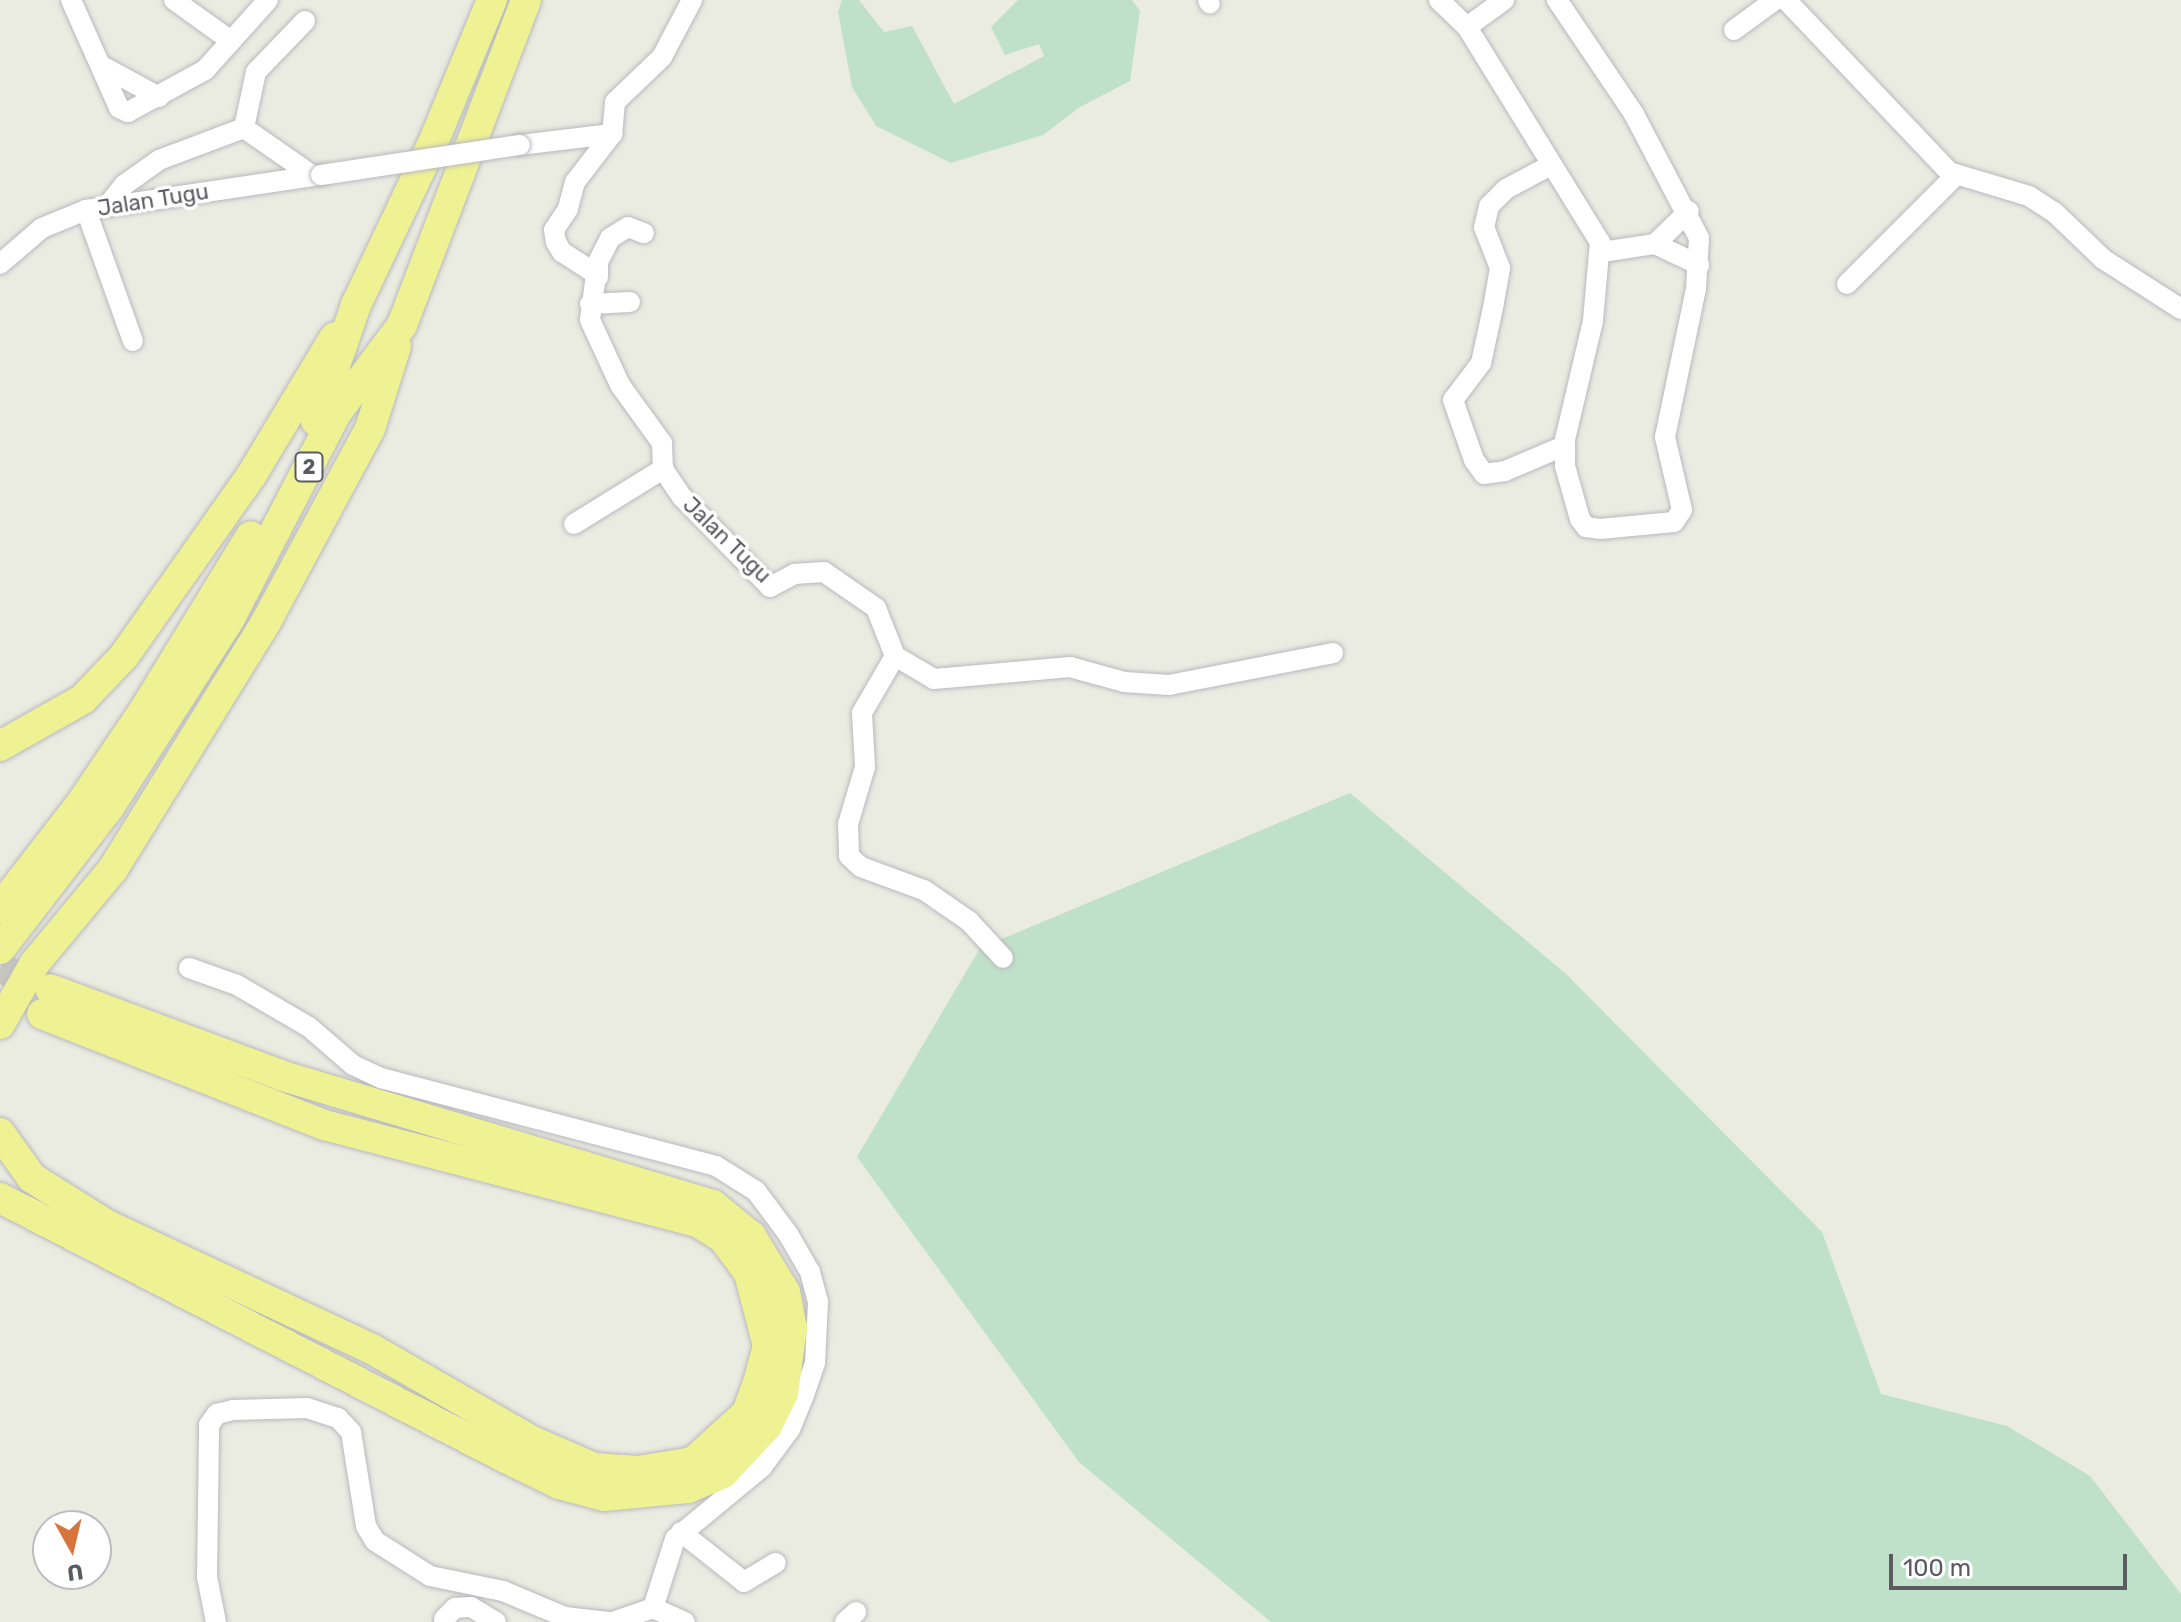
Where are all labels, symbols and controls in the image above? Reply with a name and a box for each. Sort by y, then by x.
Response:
street label: Jalan Tugu [95,178,211,222]
road number: 2 [293,451,325,483]
street label: Jalan Tugu [677,491,777,589]
north arrow [32,1510,112,1590]
scale bar [1893,1538,2131,1588]
text: 100 m [1903,1554,1971,1582]
text: U [65,1558,85,1587]

